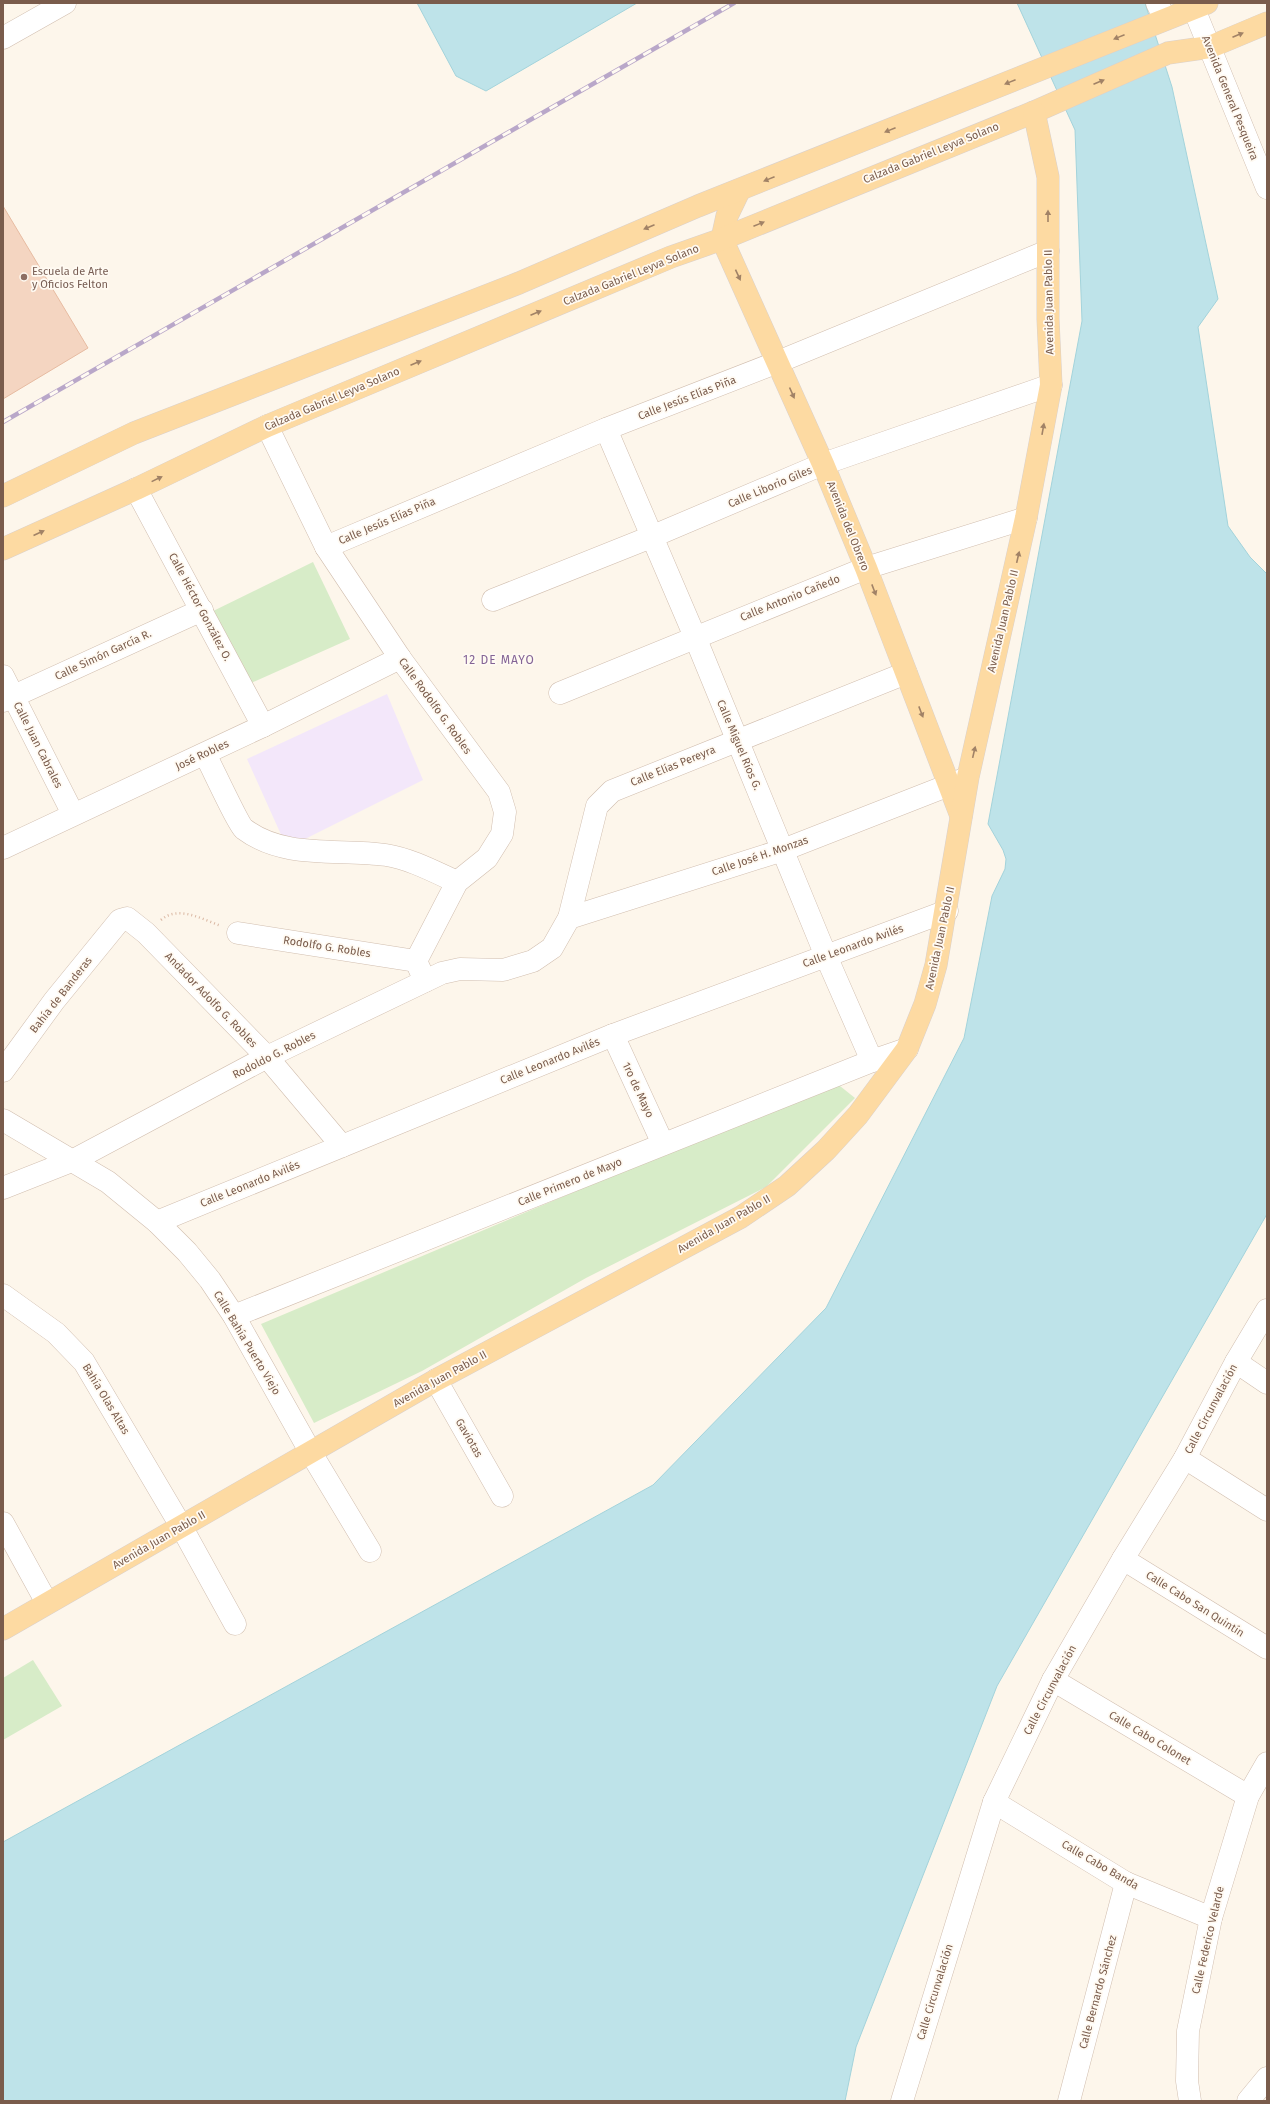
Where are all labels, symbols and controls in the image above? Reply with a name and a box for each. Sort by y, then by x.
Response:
one-way arrow [1233,32,1244,38]
street label: Avenida General Pesqueira [1199,34,1261,162]
one-way arrow [1112,35,1124,41]
one-way arrow [1004,79,1016,85]
one-way arrow [1093,79,1104,85]
street label: Calzada Gabriel Leyva Solano [861,120,1001,186]
one-way arrow [883,128,895,134]
one-way arrow [763,176,775,182]
one-way arrow [1045,209,1051,222]
one-way arrow [753,221,764,227]
one-way arrow [643,224,654,230]
street label: Calzada Gabriel Leyva Solano [561,242,701,308]
street label: Avenida Juan Pablo II [1042,249,1056,355]
place label: Escuela de Arte y Oficios Felton [32,265,108,291]
one-way arrow [735,269,741,280]
marker: Escuela de Arte y Oficios Felton [19,272,29,282]
one-way arrow [531,310,543,316]
one-way arrow [411,360,423,366]
street label: Calzada Gabriel Leyva Solano [263,365,401,433]
street label: Calle Jesús Elías Piña [636,373,738,423]
one-way arrow [788,387,795,399]
one-way arrow [1040,423,1046,435]
street label: Calle Liborio Giles [726,463,814,511]
one-way arrow [151,476,162,482]
street label: Avenida del Obrero [824,479,872,573]
street label: Calle Jesús Elías Piña [337,495,437,547]
one-way arrow [33,530,44,536]
one-way arrow [1015,550,1021,563]
street label: Calle Héctor González O. [166,551,234,664]
street label: Avenida Juan Pablo II [985,568,1021,674]
street label: Calle Antonio Cañedo [738,572,842,624]
one-way arrow [872,585,878,597]
street label: Calle Simón García R. [53,627,154,683]
district label: 12 DE MAYO [463,653,535,667]
street label: Calle Rodolfo G. Robles [396,655,474,757]
street label: Calle Miguel Ríos G. [714,698,764,792]
street label: Calle Juan Cabrales [11,700,65,790]
one-way arrow [918,706,924,718]
street label: José Robles [173,737,231,773]
street label: Calle Elías Pereyra [629,743,717,789]
one-way arrow [971,746,977,758]
street label: Calle José H. Monzas [710,833,810,879]
street label: Avenida Juan Pablo II [923,885,957,991]
street label: Calle Leonardo Avilés [801,922,905,970]
street label: Rodolfo G. Robles [282,934,372,960]
street label: Andador Adolfo G. Robles [162,950,260,1050]
street label: Bahía de Banderas [27,954,95,1036]
street label: Rodoldo G. Robles [230,1028,318,1082]
street label: Calle Leonardo Avilés [498,1035,602,1087]
street label: 1ro de Mayo [619,1060,657,1120]
street label: Calle Primero de Mayo [516,1155,624,1209]
street label: Calle Leonardo Avilés [198,1158,302,1210]
street label: Avenida Juan Pablo II [675,1192,773,1256]
street label: Calle Bahía Puerto Viejo [211,1289,283,1397]
street label: Avenida Juan Pablo II [391,1348,489,1410]
street label: Bahía Olas Altas [80,1361,132,1437]
street label: Calle Circunvalación [1182,1362,1240,1456]
street label: Gaviotas [453,1416,485,1460]
street label: Avenida Juan Pablo II [110,1508,208,1572]
street label: Calle Cabo San Quintín [1143,1568,1247,1640]
street label: Calle Circunvalación [1021,1643,1079,1737]
street label: Calle Cabo Colonet [1107,1708,1193,1768]
street label: Calle Cabo Banda [1059,1838,1141,1892]
street label: Calle Federico Velarde [1189,1885,1227,1995]
street label: Calle Bernardo Sánchez [1077,1933,1120,2050]
street label: Calle Circunvalación [914,1942,956,2042]

